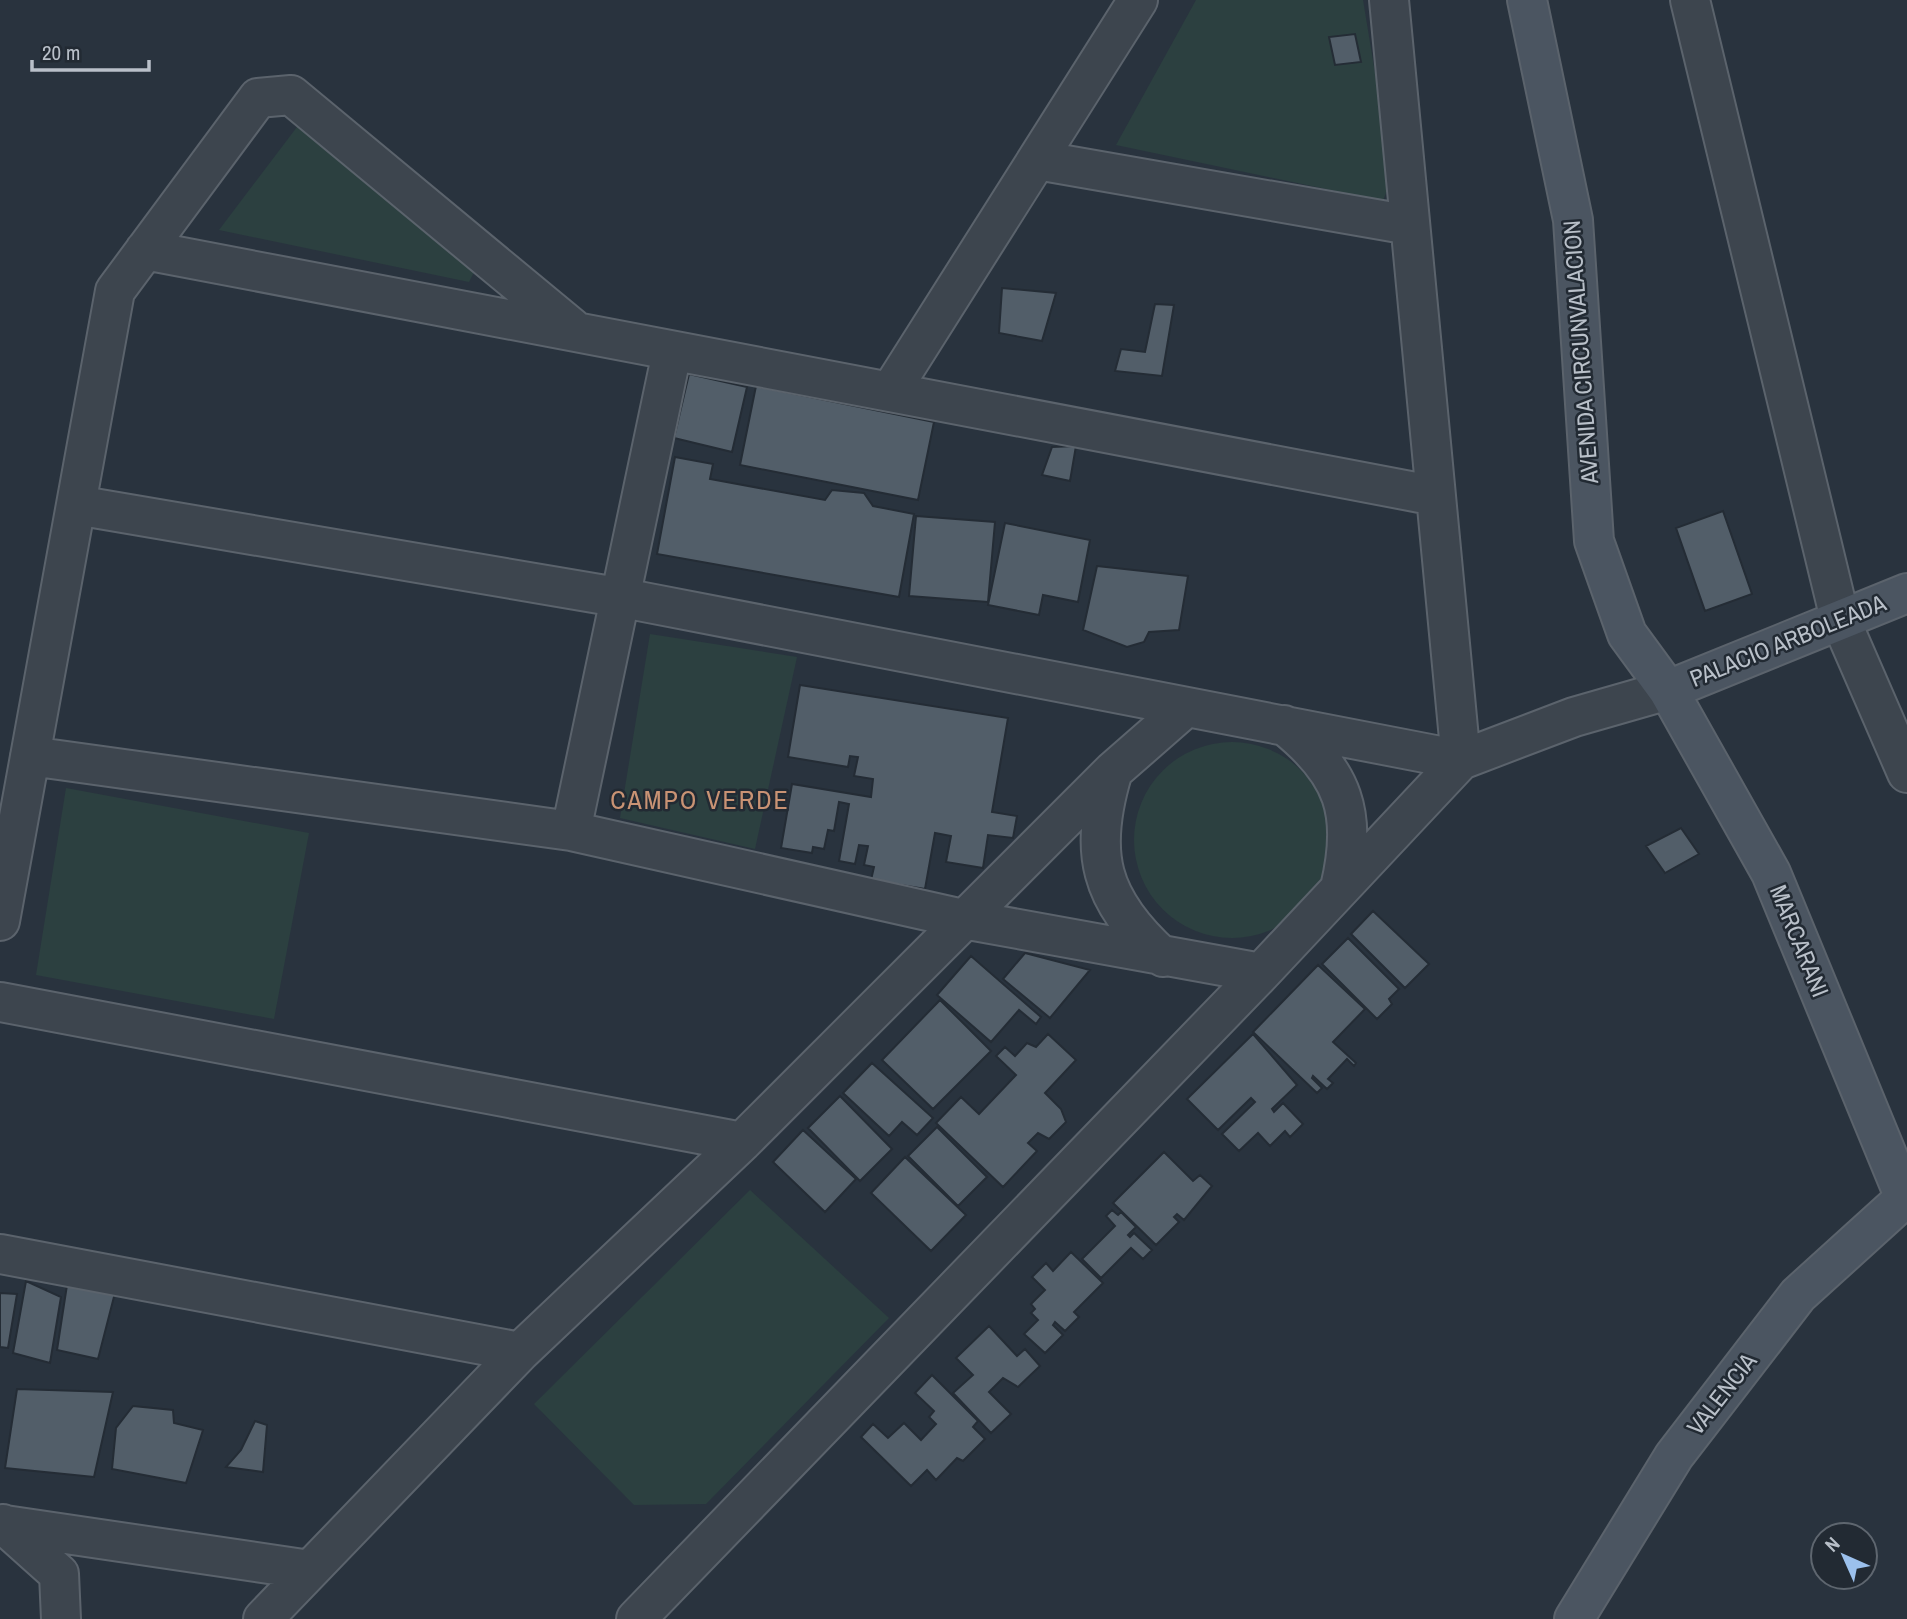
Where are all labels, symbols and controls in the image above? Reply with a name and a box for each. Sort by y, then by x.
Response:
scale bar [32,28,149,72]
text: 20 m [42,38,80,67]
street label: AVENIDA CIRCUNVALACION [1555,219,1605,486]
street label: PALACIO ARBOLEADA [1685,586,1891,694]
district label: CAMPO VERDE [610,782,790,817]
street label: MARCARANI [1763,880,1837,1001]
street label: VALENCIA [1679,1345,1764,1441]
north arrow [1809,1521,1879,1591]
text: N [1819,1531,1845,1557]

